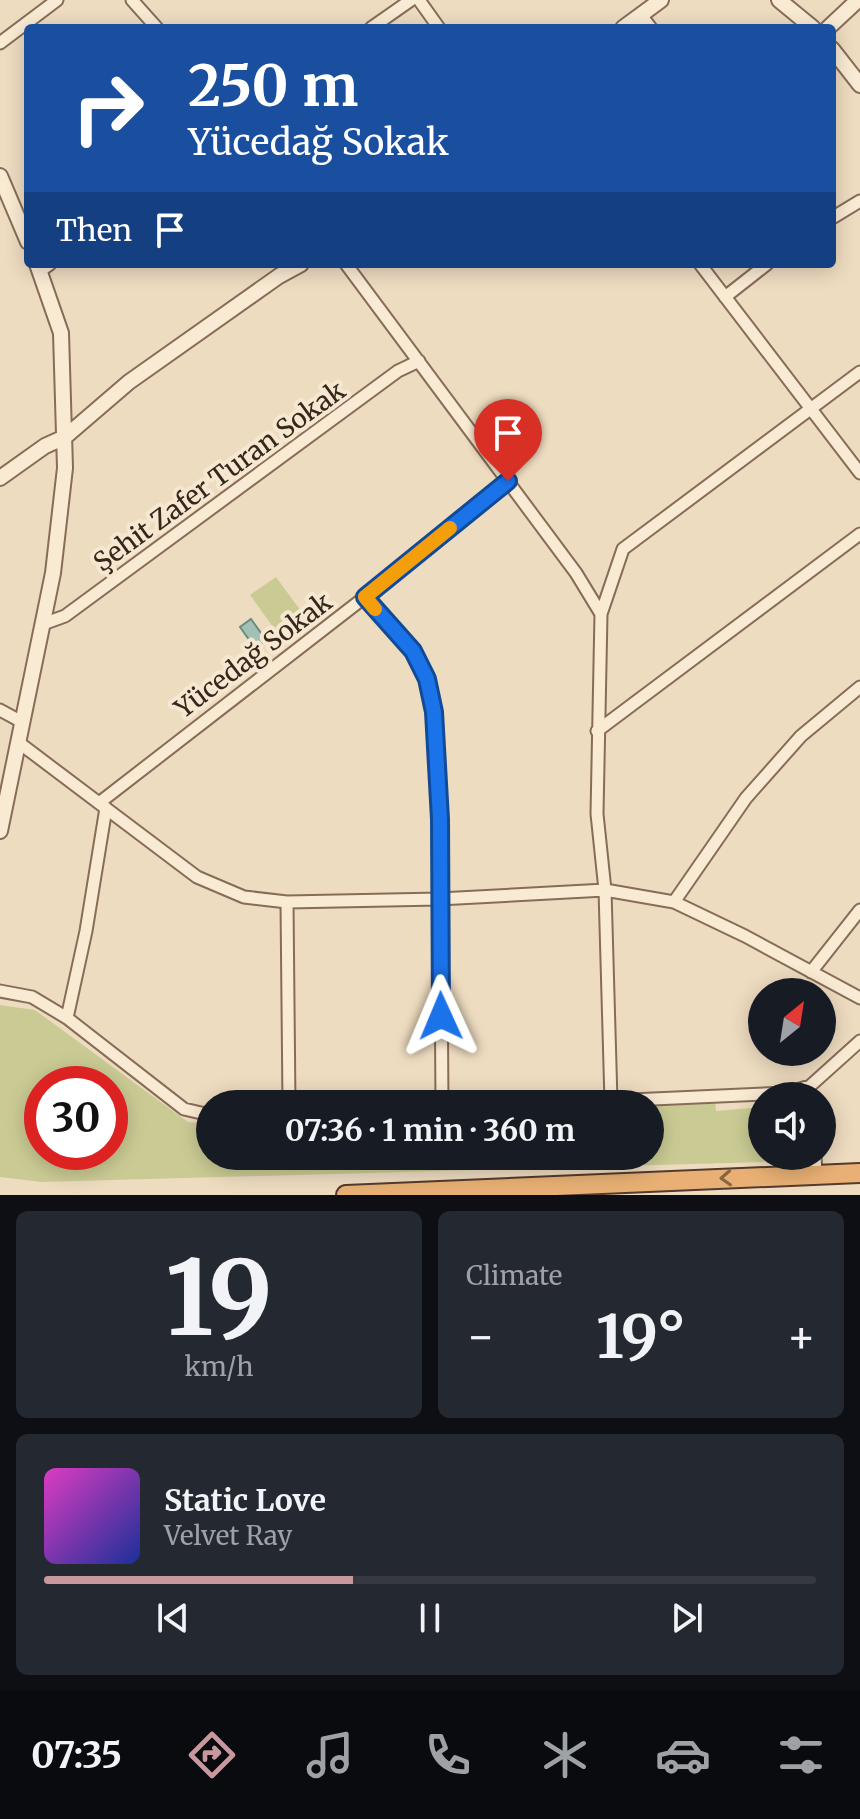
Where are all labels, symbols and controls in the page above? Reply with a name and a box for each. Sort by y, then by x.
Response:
text: 250 m [188,51,358,121]
icon: right [56,56,160,160]
text: Yücedağ Sokak [188,120,449,165]
icon: arrive [148,208,192,252]
text: Then [56,211,132,249]
street label: Şehit Zafer Turan Sokak [87,373,352,578]
pin [474,399,542,481]
icon: arrive [486,411,530,455]
street label: Yücedağ Sokak [167,585,339,725]
position arrow [399,974,483,1058]
north arrow [748,978,836,1066]
map controls [748,978,836,1170]
speed limit sign: 30 [24,1066,128,1170]
button: sound [748,1082,836,1170]
text: 07:36 · 1 min · 360 m [285,1111,575,1149]
one-way arrow [719,1169,732,1186]
text: 19 [165,1233,273,1363]
text: Climate [466,1259,562,1292]
text: 19° [596,1299,686,1374]
text: − [466,1309,495,1364]
text: + [787,1309,816,1364]
text: km/h [185,1350,253,1383]
text: Static Love [164,1481,326,1519]
text: Velvet Ray [164,1519,292,1552]
icon: previous [151,1596,195,1640]
icon: pause [408,1596,452,1640]
icon: next [665,1596,709,1640]
icon: directions [184,1727,240,1783]
icon: music [302,1727,358,1783]
icon: phone [420,1727,476,1783]
icon: climate [537,1727,593,1783]
icon: car [655,1727,711,1783]
icon: filters [773,1727,829,1783]
text: 07:35 [31,1733,122,1778]

